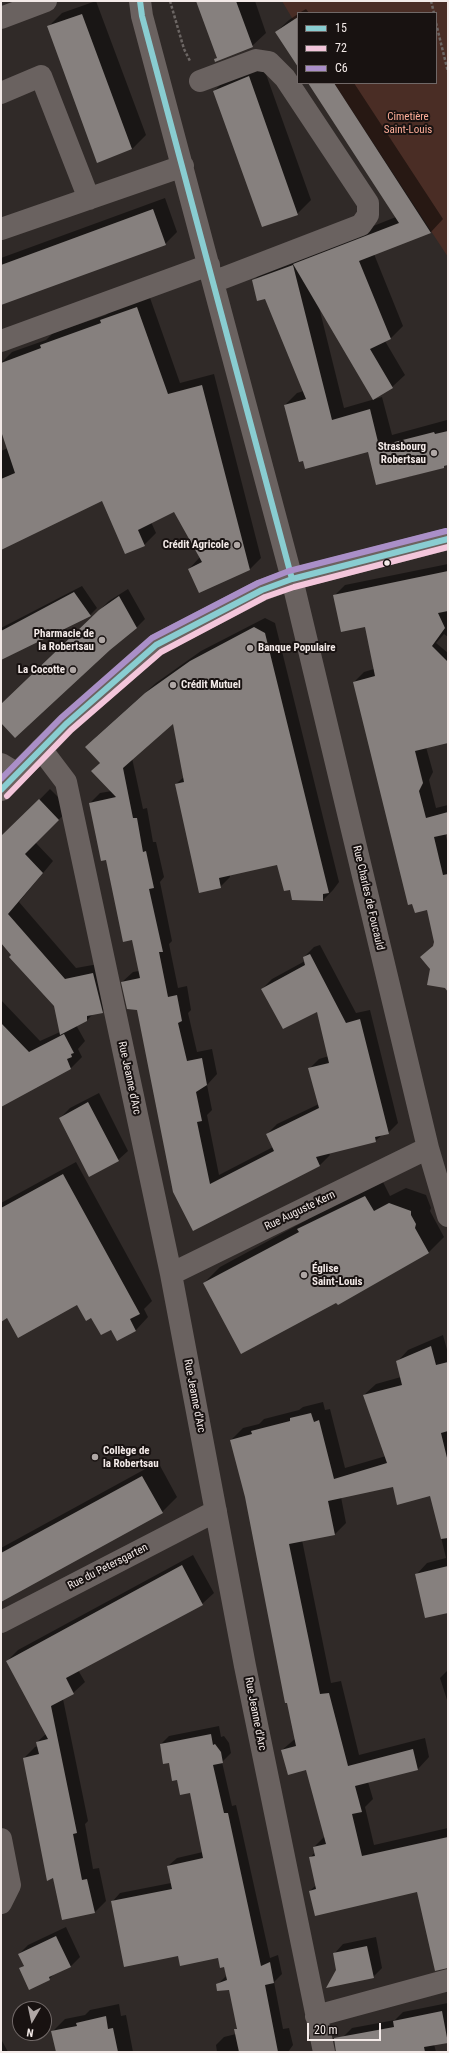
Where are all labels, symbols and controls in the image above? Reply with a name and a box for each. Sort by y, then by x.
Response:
legend [297,12,437,84]
text: 15 [335,21,347,35]
text: 72 [335,41,347,55]
text: C6 [335,61,348,75]
park label: Cimetière Saint-Louis [384,110,432,136]
place label: Strasbourg Robertsau [378,440,426,466]
marker: Strasbourg Robertsau [429,448,439,458]
place label: Crédit Agricole [163,538,229,552]
marker: Crédit Agricole [232,540,242,550]
unlabelled marker [382,558,392,568]
place label: Pharmacie de la Robertsau [34,627,94,653]
marker: Pharmacie de la Robertsau [97,635,107,645]
place label: Banque Populaire [258,641,335,655]
marker: Banque Populaire [245,643,255,653]
place label: La Cocotte [18,663,65,677]
marker: La Cocotte [68,665,78,675]
place label: Crédit Mutuel [181,678,241,692]
marker: Crédit Mutuel [168,680,178,690]
street label: Rue Charles de Foucauld [350,844,386,952]
street label: Rue Jeanne d'Arc [115,1040,143,1116]
street label: Rue Auguste Kern [263,1188,337,1234]
place label: Église Saint-Louis [312,1262,363,1288]
marker: Église Saint-Louis [299,1270,309,1280]
street label: Rue Jeanne d'Arc [180,1358,208,1434]
place label: Collège de la Robertsau [103,1444,159,1470]
marker: Collège de la Robertsau [90,1452,100,1462]
street label: Rue du Petersgarten [66,1541,150,1593]
street label: Rue Jeanne d'Arc [241,1676,269,1752]
north arrow [12,2001,52,2041]
scale bar [309,2015,383,2041]
text: 20 m [314,2023,338,2037]
text: N [26,2025,35,2039]

